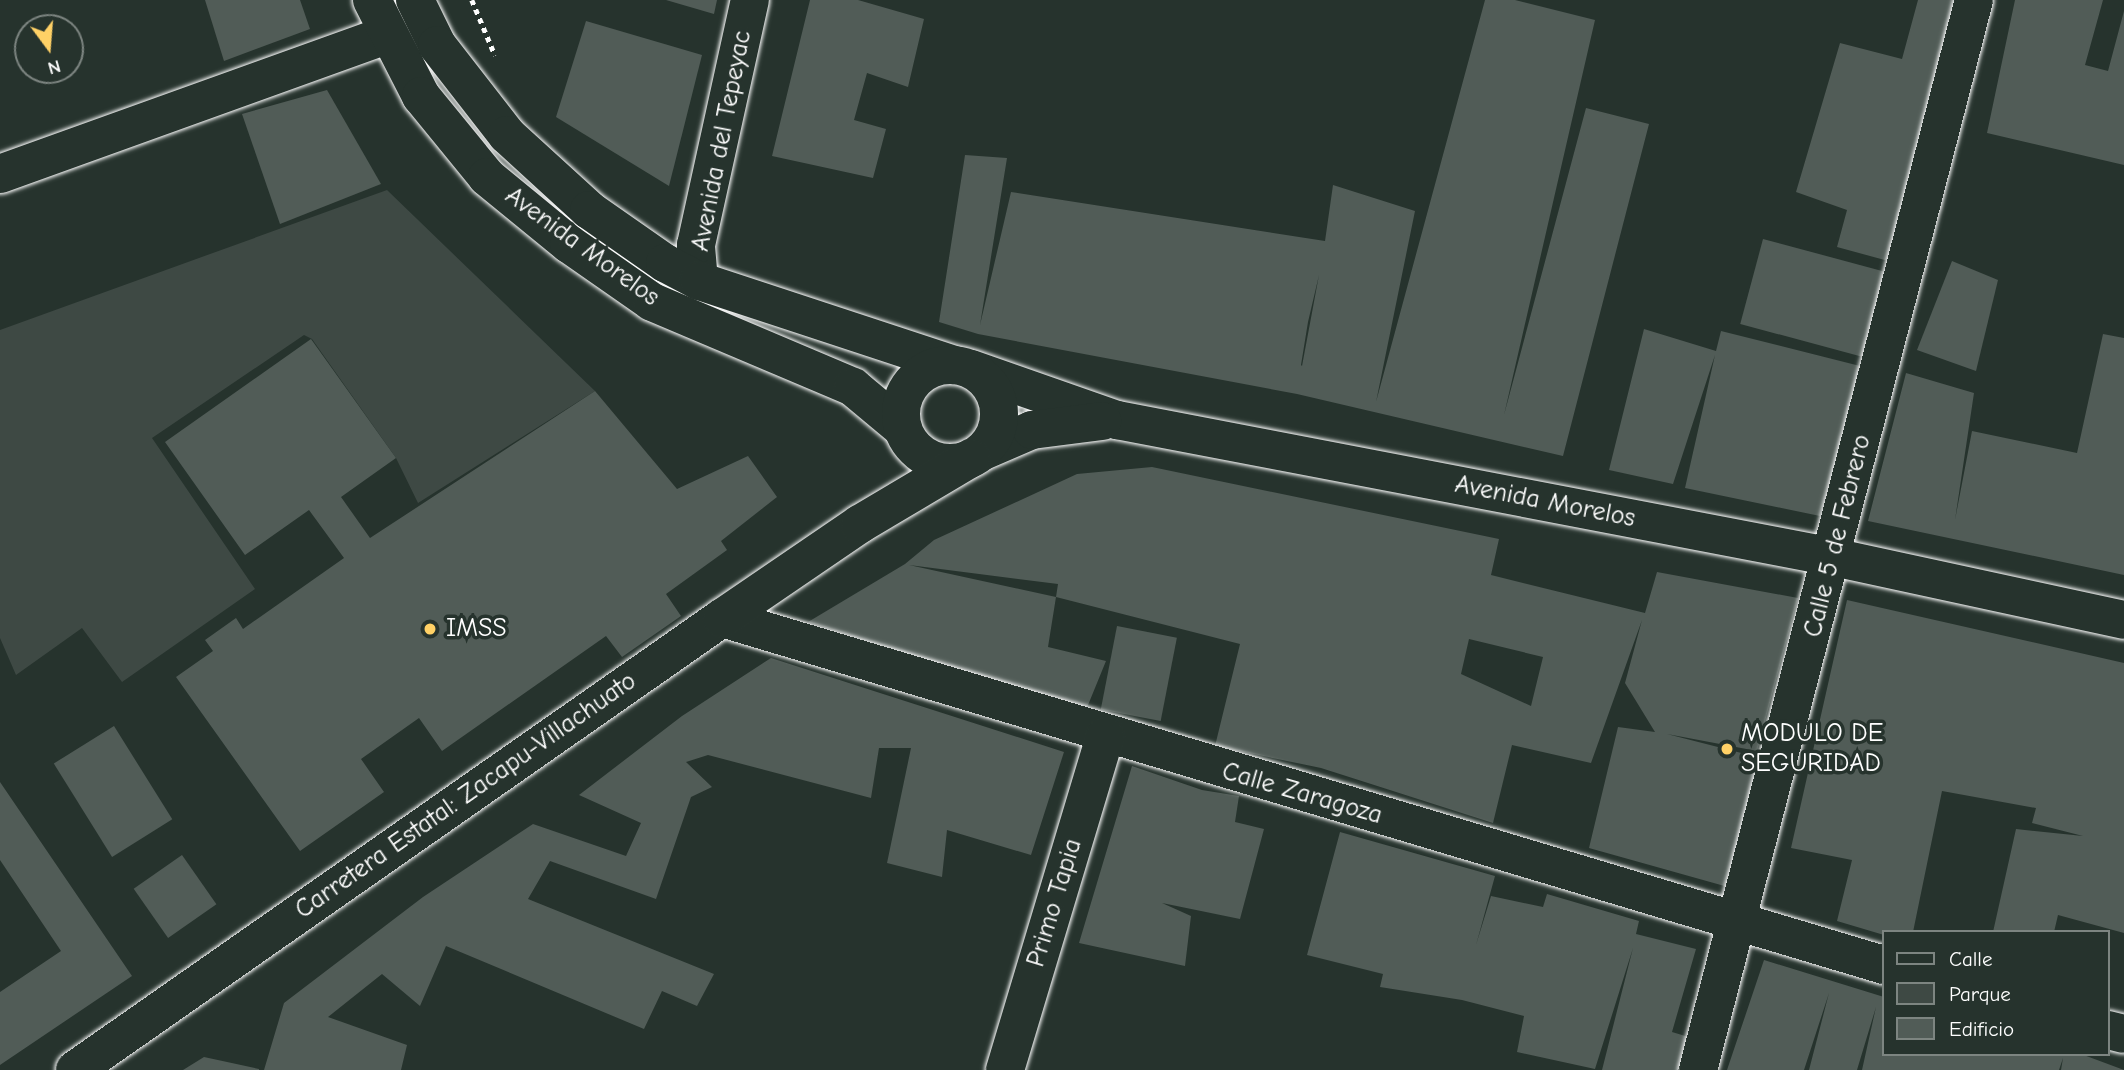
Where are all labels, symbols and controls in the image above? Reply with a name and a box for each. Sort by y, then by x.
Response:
north arrow [14,14,84,84]
street label: Avenida del Tepeyac [685,28,759,254]
text: N [45,55,63,80]
street label: Avenida Morelos [499,181,665,313]
street label: Calle 5 de Febrero [1798,431,1878,641]
street label: Avenida Morelos [1452,469,1638,535]
place label: IMSS [446,613,507,645]
marker: IMSS [420,619,440,639]
street label: Carretera Estatal: Zacapu-Villachuato [290,666,642,926]
place label: MODULO DE SEGURIDAD [1741,718,1883,780]
marker: MODULO DE SEGURIDAD [1719,741,1735,757]
street label: Calle Zaragoza [1218,756,1386,832]
street label: Primo Tapia [1021,835,1089,971]
legend [1882,930,2110,1056]
text: Calle [1949,947,1992,971]
text: Parque [1949,982,2011,1006]
text: Edificio [1949,1017,2014,1041]

